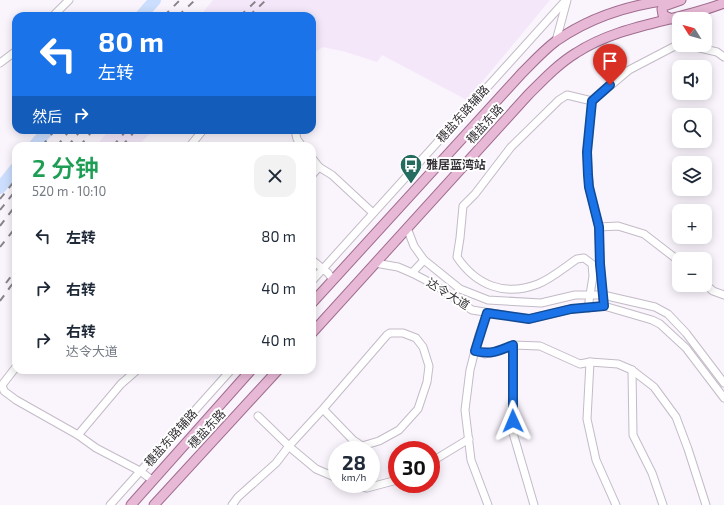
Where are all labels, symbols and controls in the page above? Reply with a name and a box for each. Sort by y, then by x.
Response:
north arrow [672,12,712,52]
map controls [672,12,712,292]
text: 80 m [98,24,164,58]
icon: left [32,28,84,80]
pin [593,44,627,85]
icon: arrive [599,50,621,72]
button: sound [672,60,712,100]
text: 左转 [98,61,134,83]
street label: 穗盐东路辅路 [434,82,492,146]
street label: 穗盐东路 [464,101,506,147]
icon: right [70,104,92,126]
text: 然后 [32,107,62,125]
button: search [672,108,712,148]
bus stop icon: 雅居蓝湾站 [398,152,424,185]
text: 2 分钟 [32,153,99,182]
button: close [254,155,296,197]
button: layers [672,156,712,196]
place label: 雅居蓝湾站 [426,157,486,171]
text: 520 m · 10:10 [32,183,106,199]
button: + [672,204,712,244]
icon: left [32,225,54,247]
text: 80 m [261,227,296,245]
text: 左转 [66,228,96,246]
button: − [672,252,712,292]
street label: 达令大道 [424,274,473,312]
icon: right [32,277,54,299]
text: 40 m [261,279,296,297]
text: 右转 [66,280,96,298]
text: 右转 [66,322,96,340]
icon: right [32,329,54,351]
text: 40 m [261,331,296,349]
text: 达令大道 [66,343,118,359]
position arrow [492,400,534,442]
street label: 穗盐东路辅路 [141,406,200,469]
street label: 穗盐东路 [185,406,228,451]
speed limit sign: 30 [388,441,440,493]
text: 28 [342,450,366,474]
text: km/h [342,471,366,483]

